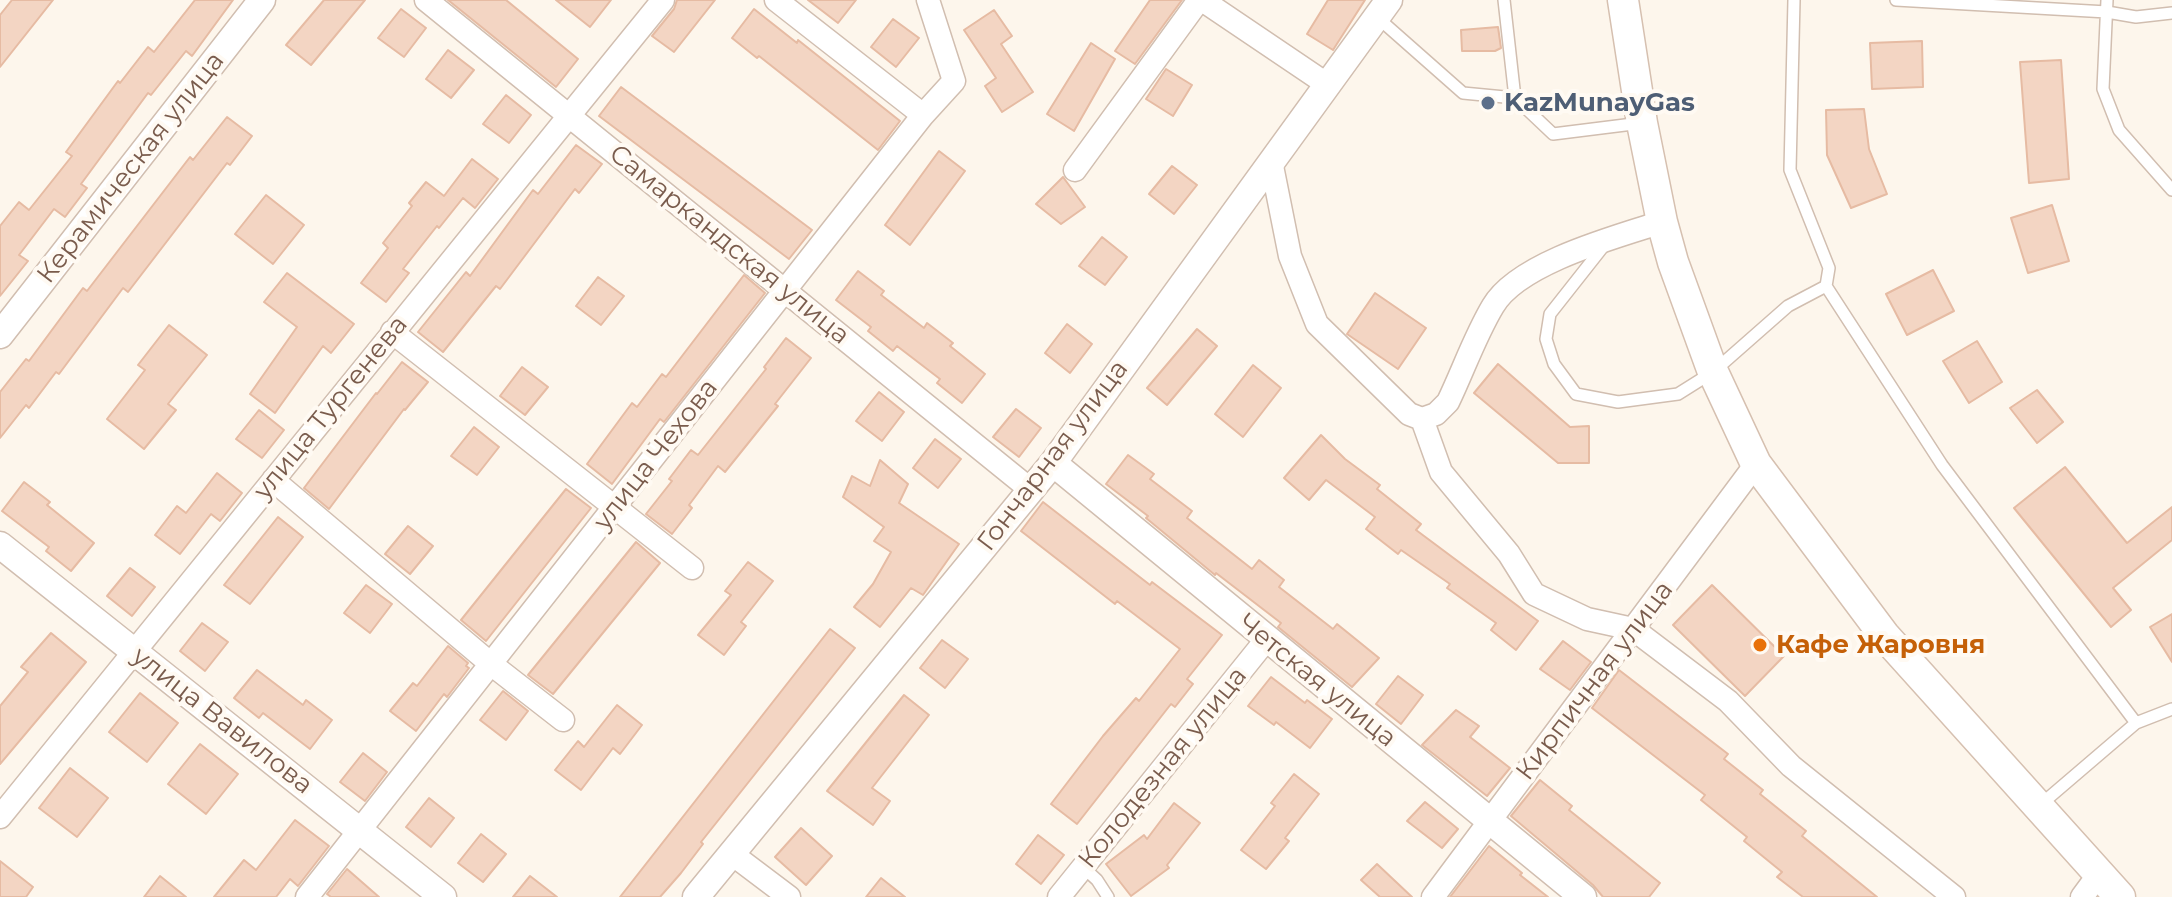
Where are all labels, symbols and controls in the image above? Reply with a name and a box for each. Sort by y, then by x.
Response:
street label: Керамическая улица [31,46,231,290]
place label: KazMunayGas [1504,87,1695,119]
marker: KazMunayGas [1479,94,1497,112]
street label: Самаркандская улица [603,138,855,352]
street label: улица Тургенева [247,310,415,506]
street label: Гончарная улица [971,354,1135,558]
street label: улица Чехова [587,373,725,537]
street label: Кирпичная улица [1510,575,1680,787]
street label: Четская улица [1232,608,1402,754]
place label: Кафе Жаровня [1776,629,1985,661]
marker: Кафе Жаровня [1751,636,1769,654]
street label: улица Вавилова [126,641,318,801]
street label: Колодезная улица [1072,661,1254,875]

